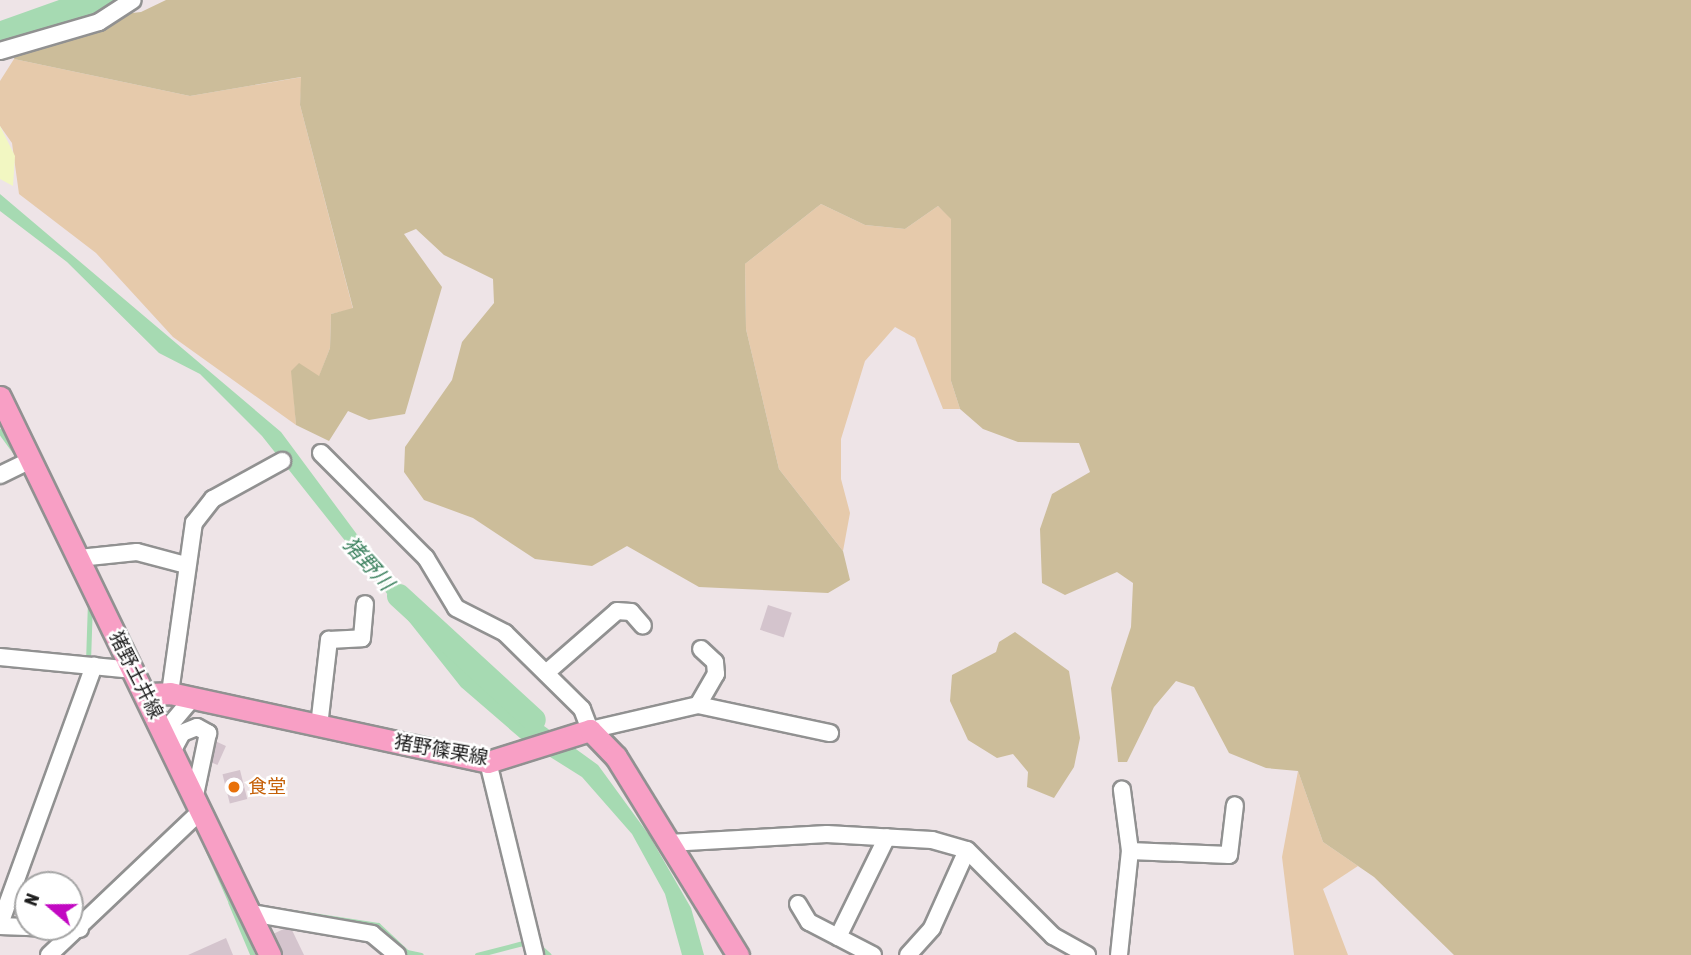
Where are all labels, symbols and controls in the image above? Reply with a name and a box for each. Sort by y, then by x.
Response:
water label: 猪野川 [339,531,399,595]
street label: 猪野土井線 [104,628,168,722]
street label: 猪野篠栗線 [392,731,490,769]
place label: 食堂 [248,776,286,798]
marker: 食堂 [226,779,242,795]
north arrow [14,871,84,941]
text: N [19,890,43,909]

